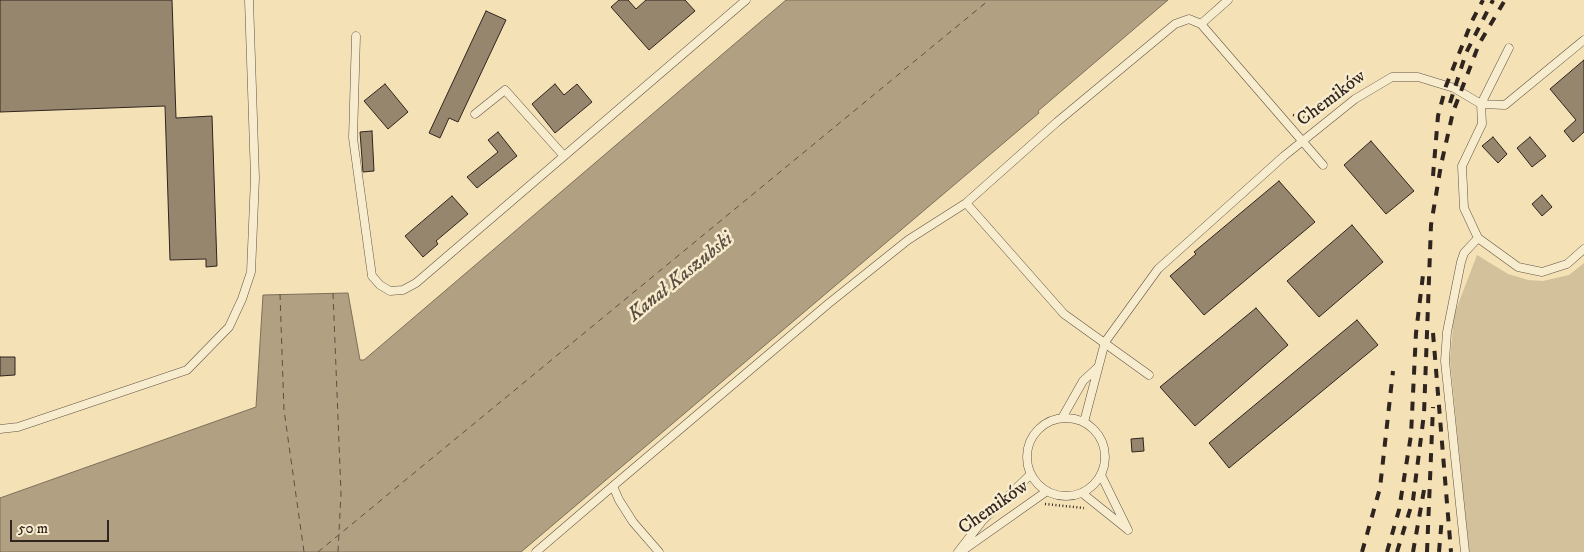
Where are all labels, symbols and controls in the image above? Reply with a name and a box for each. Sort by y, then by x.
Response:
street label: Chemików [1293,66,1371,132]
water label: Kanał Kaszubski [623,228,739,328]
street label: Chemików [955,476,1033,540]
scale bar [12,510,111,542]
text: 50 m [18,519,48,538]

